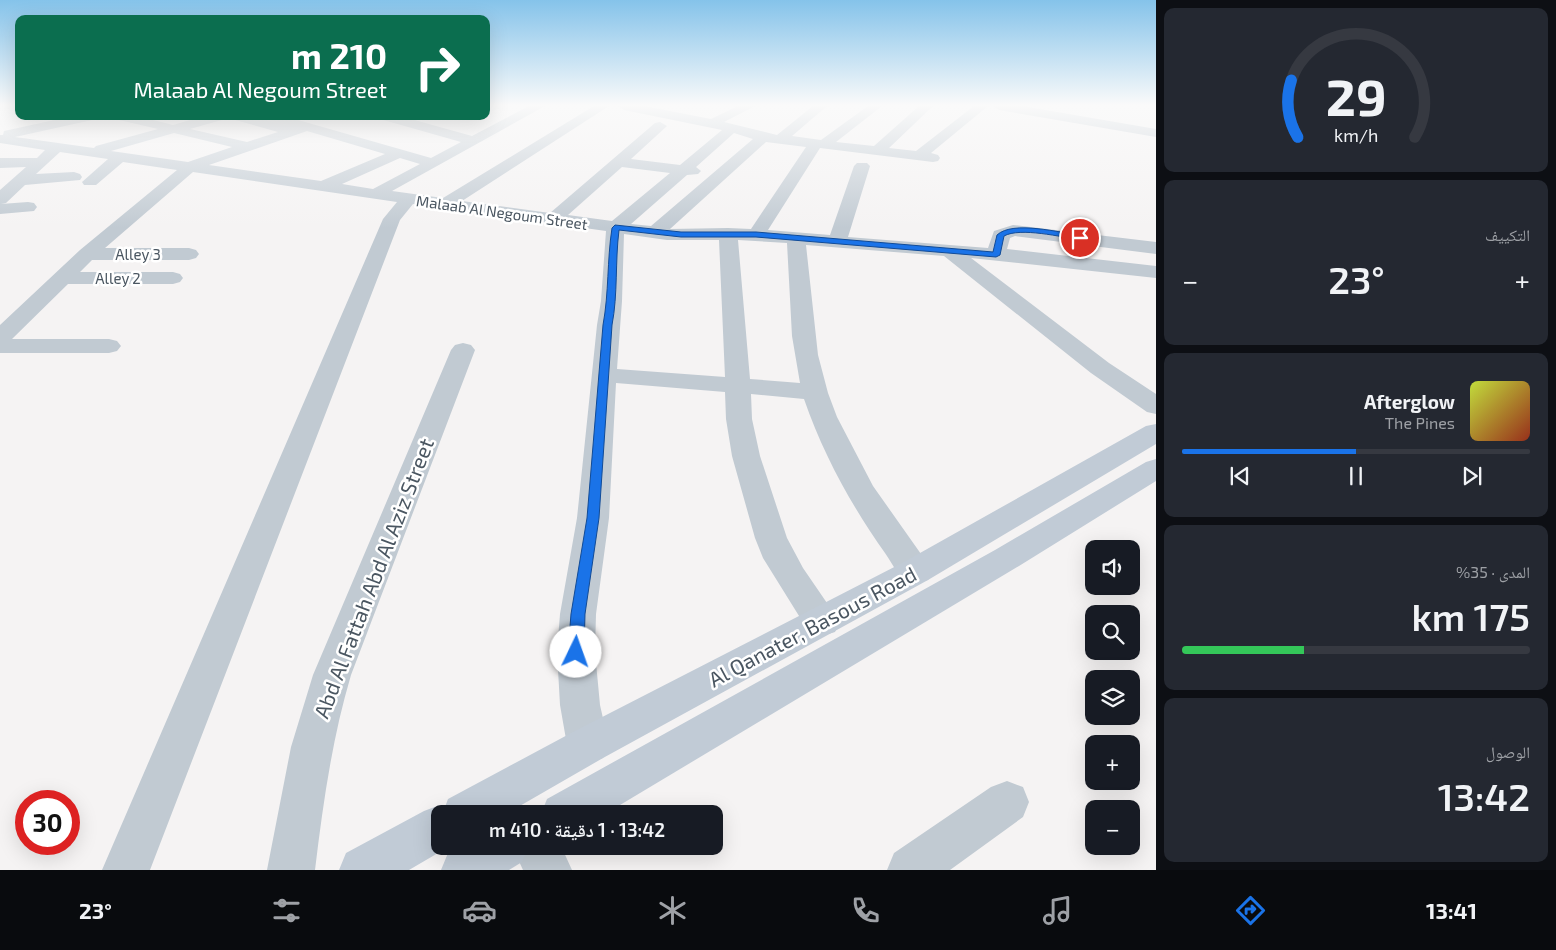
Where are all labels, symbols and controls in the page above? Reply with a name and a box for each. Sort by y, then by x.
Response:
text: 210 m [291,34,387,76]
icon: right [405,35,470,100]
text: 29 [1326,64,1386,126]
text: Malaab Al Negoum Street [134,76,387,102]
text: km/h [1334,124,1378,146]
street label: Malaab Al Negoum Street [415,191,589,233]
pin [1059,217,1101,259]
icon: arrive [1066,224,1094,252]
text: التكييف [1485,225,1530,244]
street label: Alley 3 [115,245,161,263]
text: 23° [1328,256,1385,302]
text: − [1182,263,1198,297]
text: + [1515,263,1530,297]
street label: Alley 2 [95,269,141,287]
text: Afterglow [1364,390,1455,413]
text: The Pines [1385,413,1455,432]
street label: Abd Al Fattah Abd Al Aziz Street [308,434,438,722]
icon: previous [1226,462,1254,490]
icon: pause [1342,462,1370,490]
icon: next [1458,462,1486,490]
map controls [1085,540,1140,855]
button: sound [1085,540,1140,595]
street label: Al Qanater, Basous Road [704,561,921,692]
text: المدى · 35% [1456,562,1530,581]
text: 175 km [1411,593,1530,639]
button: search [1085,605,1140,660]
position arrow [549,625,601,677]
button: layers [1085,670,1140,725]
button: + [1085,735,1140,790]
text: الوصول [1486,742,1530,761]
text: 13:42 [1438,773,1530,819]
speed limit sign: 30 [15,790,80,855]
button: − [1085,800,1140,855]
text: 13:42 · 1 دقيقة · 410 m [489,818,665,841]
icon: filters [269,893,304,928]
icon: car [462,893,497,928]
icon: climate [655,893,690,928]
icon: phone [848,893,883,928]
icon: music [1040,893,1075,928]
icon: directions [1233,893,1268,928]
text: 23° [79,897,112,923]
text: 13:41 [1426,897,1477,923]

